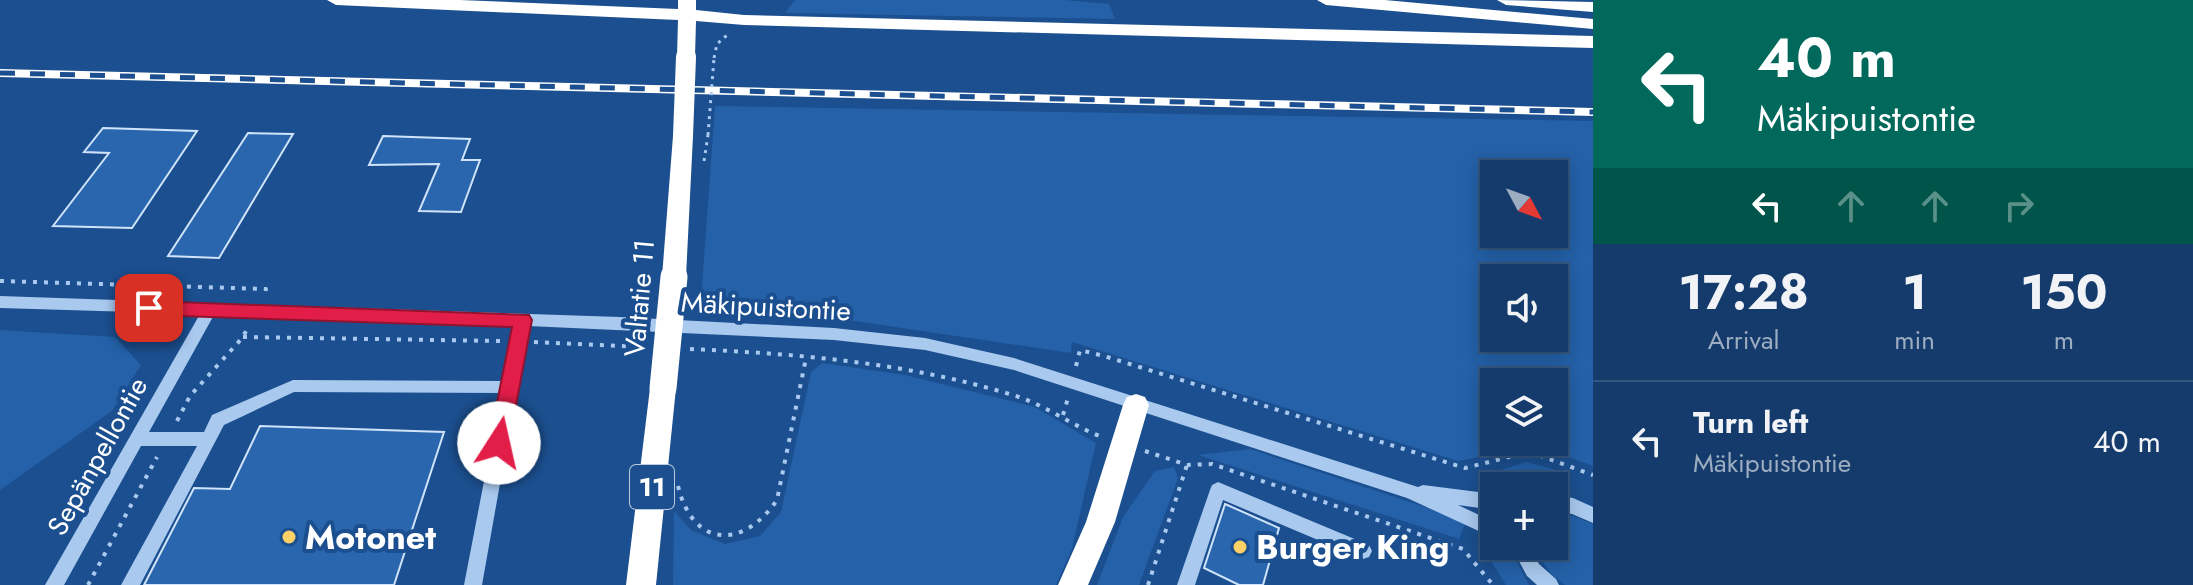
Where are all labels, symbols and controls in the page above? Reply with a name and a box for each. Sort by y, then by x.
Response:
text: 40 m [1757,17,1896,98]
icon: left [1625,32,1729,136]
text: Mäkipuistontie [1757,92,1976,144]
north arrow [1480,160,1568,248]
map controls [1480,160,1568,560]
icon: left [1745,184,1789,228]
icon: ahead [1829,184,1873,228]
icon: ahead [1913,184,1957,228]
icon: right [1997,184,2041,228]
street label: Valtatie 11 [614,238,665,359]
text: 17:28 [1678,258,1809,327]
text: 1 [1902,258,1927,327]
text: 150 [2020,258,2108,327]
button: sound [1480,264,1568,352]
pin [115,274,183,342]
street label: Mäkipuistontie [680,282,852,331]
icon: arrive [127,286,171,330]
text: Arrival [1708,321,1779,359]
text: min [1894,321,1935,359]
text: m [2054,321,2074,359]
button: layers [1480,368,1568,456]
street label: Sepänpellontie [37,369,158,543]
position arrow [457,401,541,485]
text: Turn left [1693,401,1808,444]
icon: left [1625,419,1669,463]
text: 40 m [2093,420,2161,463]
text: Mäkipuistontie [1693,444,1851,482]
road number: 11 [630,465,674,509]
button: + [1480,472,1568,560]
place label: Motonet [305,513,436,562]
place label: Burger King [1256,523,1449,572]
marker: Motonet [280,528,298,546]
marker: Burger King [1231,538,1249,556]

